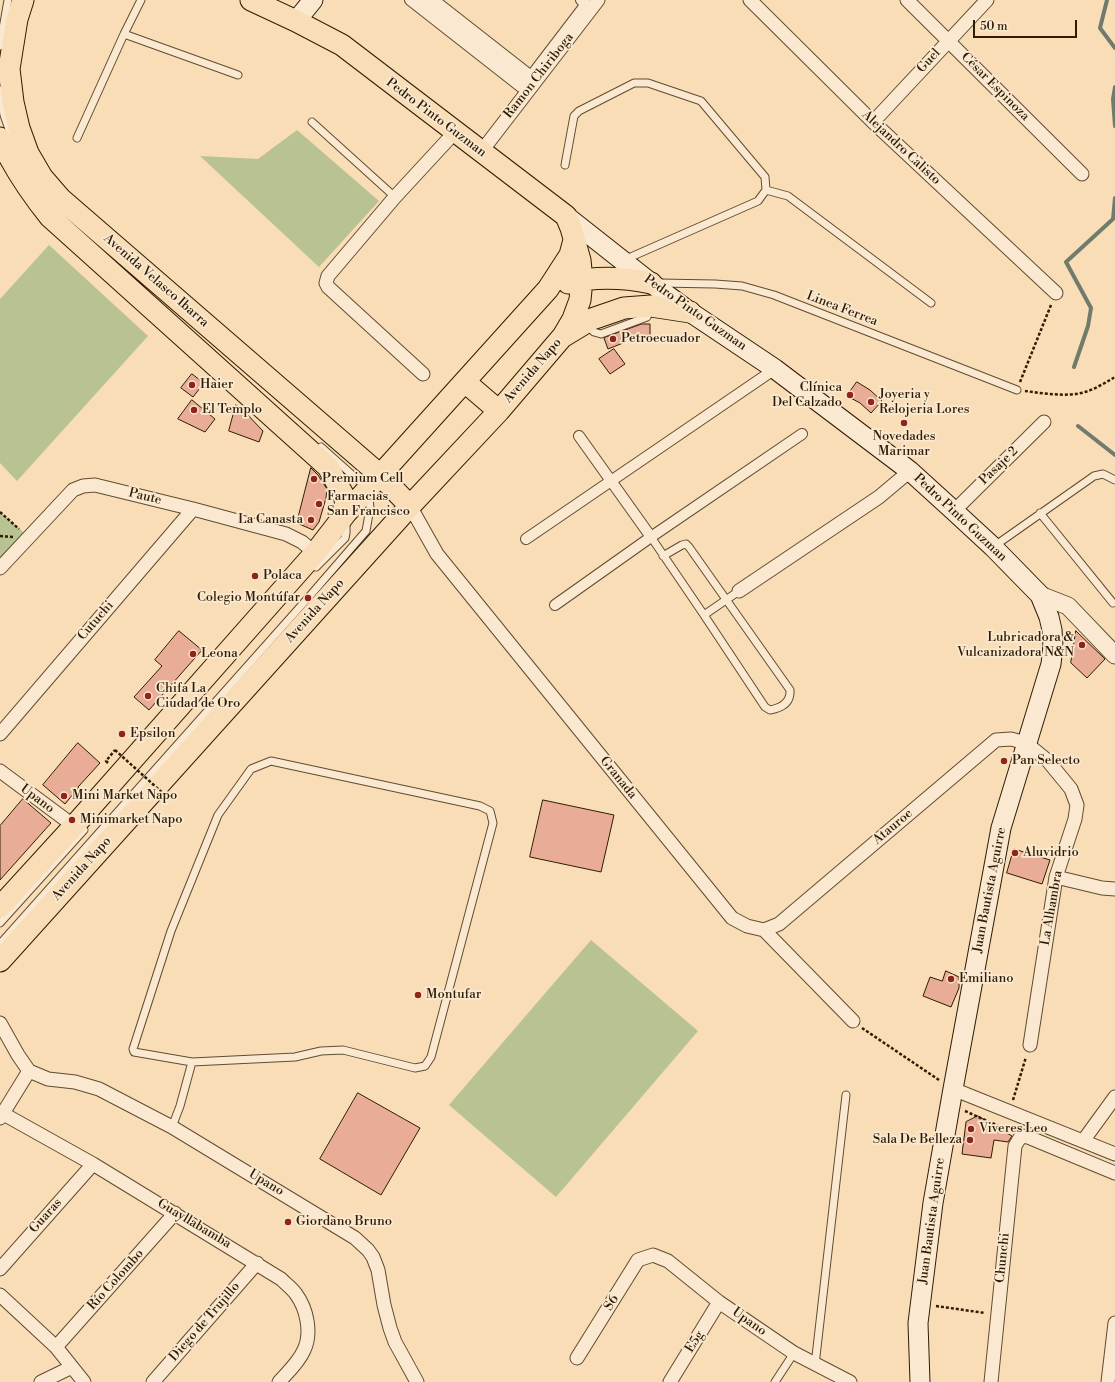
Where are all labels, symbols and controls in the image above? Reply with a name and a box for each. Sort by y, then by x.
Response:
scale bar [975,12,1079,38]
text: 50 m [980,19,1008,34]
street label: Ramon Chiriboga [501,30,577,122]
street label: Guel [914,46,944,76]
street label: César Espinoza [958,50,1032,124]
street label: Pedro Pinto Guzman [383,75,489,161]
street label: Alejandro Calisto [858,108,944,188]
street label: Avenida Velasco Ibarra [100,231,212,331]
street label: Pedro Pinto Guzman [641,272,749,354]
street label: Linea Ferrea [804,288,880,330]
place label: Petroecuador [621,331,700,347]
marker: Petroecuador [608,334,618,344]
street label: Avenida Napo [501,335,565,407]
place label: Haier [200,377,233,393]
marker: Haier [187,380,197,390]
place label: Clínica Del Calzado [772,380,842,411]
place label: Joyeria y Relojeria Lores [879,387,970,418]
marker: Clínica Del Calzado [845,390,855,400]
marker: Joyeria y Relojeria Lores [866,397,876,407]
place label: El Templo [202,402,262,418]
marker: El Templo [189,405,199,415]
marker: Novedades Marimar [899,418,909,428]
place label: Novedades Marimar [873,429,935,460]
street label: Pasaje 2 [976,444,1022,488]
place label: Premium Cell [322,471,403,487]
street label: Pedro Pinto Guzman [910,471,1010,565]
marker: Premium Cell [309,474,319,484]
street label: Paute [127,485,163,509]
place label: Farmacias San Francisco [327,489,410,520]
marker: Farmacias San Francisco [314,499,324,509]
place label: La Canasta [238,512,303,528]
marker: La Canasta [306,515,316,525]
place label: Polaca [263,568,302,584]
marker: Polaca [250,571,260,581]
street label: Avenida Napo [282,576,348,646]
place label: Colegio Montúfar [197,590,300,606]
marker: Colegio Montúfar [303,593,313,603]
street label: Cutuchi [75,598,117,644]
place label: Lubricadora & Vulcanizadora N&N [957,630,1074,661]
marker: Lubricadora & Vulcanizadora N&N [1077,640,1087,650]
place label: Leona [201,646,238,662]
marker: Leona [188,649,198,659]
place label: Chifa La Ciudad de Oro [156,681,240,712]
marker: Chifa La Ciudad de Oro [143,691,153,701]
place label: Epsilon [130,726,175,742]
marker: Epsilon [117,729,127,739]
place label: Pan Selecto [1012,753,1080,769]
street label: Granada [596,754,640,802]
marker: Pan Selecto [999,756,1009,766]
street label: Upano [17,781,57,817]
place label: Mini Market Napo [72,788,177,804]
marker: Mini Market Napo [59,791,69,801]
street label: Atauroe [870,806,916,848]
place label: Minimarket Napo [80,812,183,828]
marker: Minimarket Napo [67,815,77,825]
street label: Juan Bautista Aguirre [970,826,1010,954]
street label: Avenida Napo [49,834,115,904]
place label: Aluvidrio [1023,845,1079,861]
marker: Aluvidrio [1010,848,1020,858]
street label: La Alhambra [1038,869,1066,947]
place label: Emiliano [959,971,1013,987]
marker: Emiliano [946,974,956,984]
place label: Montufar [426,987,481,1003]
marker: Montufar [413,990,423,1000]
place label: Viveres Leo [979,1121,1048,1137]
marker: Viveres Leo [966,1124,976,1134]
place label: Sala De Belleza [873,1132,962,1148]
marker: Sala De Belleza [965,1135,975,1145]
street label: Juan Bautista Aguirre [915,1157,949,1285]
street label: Upano [245,1166,287,1200]
street label: Guaras [26,1195,66,1237]
street label: Guayllabamba [154,1196,234,1252]
place label: Giordano Bruno [296,1214,392,1230]
marker: Giordano Bruno [283,1217,293,1227]
street label: Chunchi [993,1232,1013,1284]
street label: Río Colombo [85,1246,147,1314]
street label: Diego de Trujillo [166,1279,244,1365]
street label: S6 [601,1292,623,1314]
street label: Upano [729,1305,769,1339]
street label: E5g [682,1328,708,1356]

